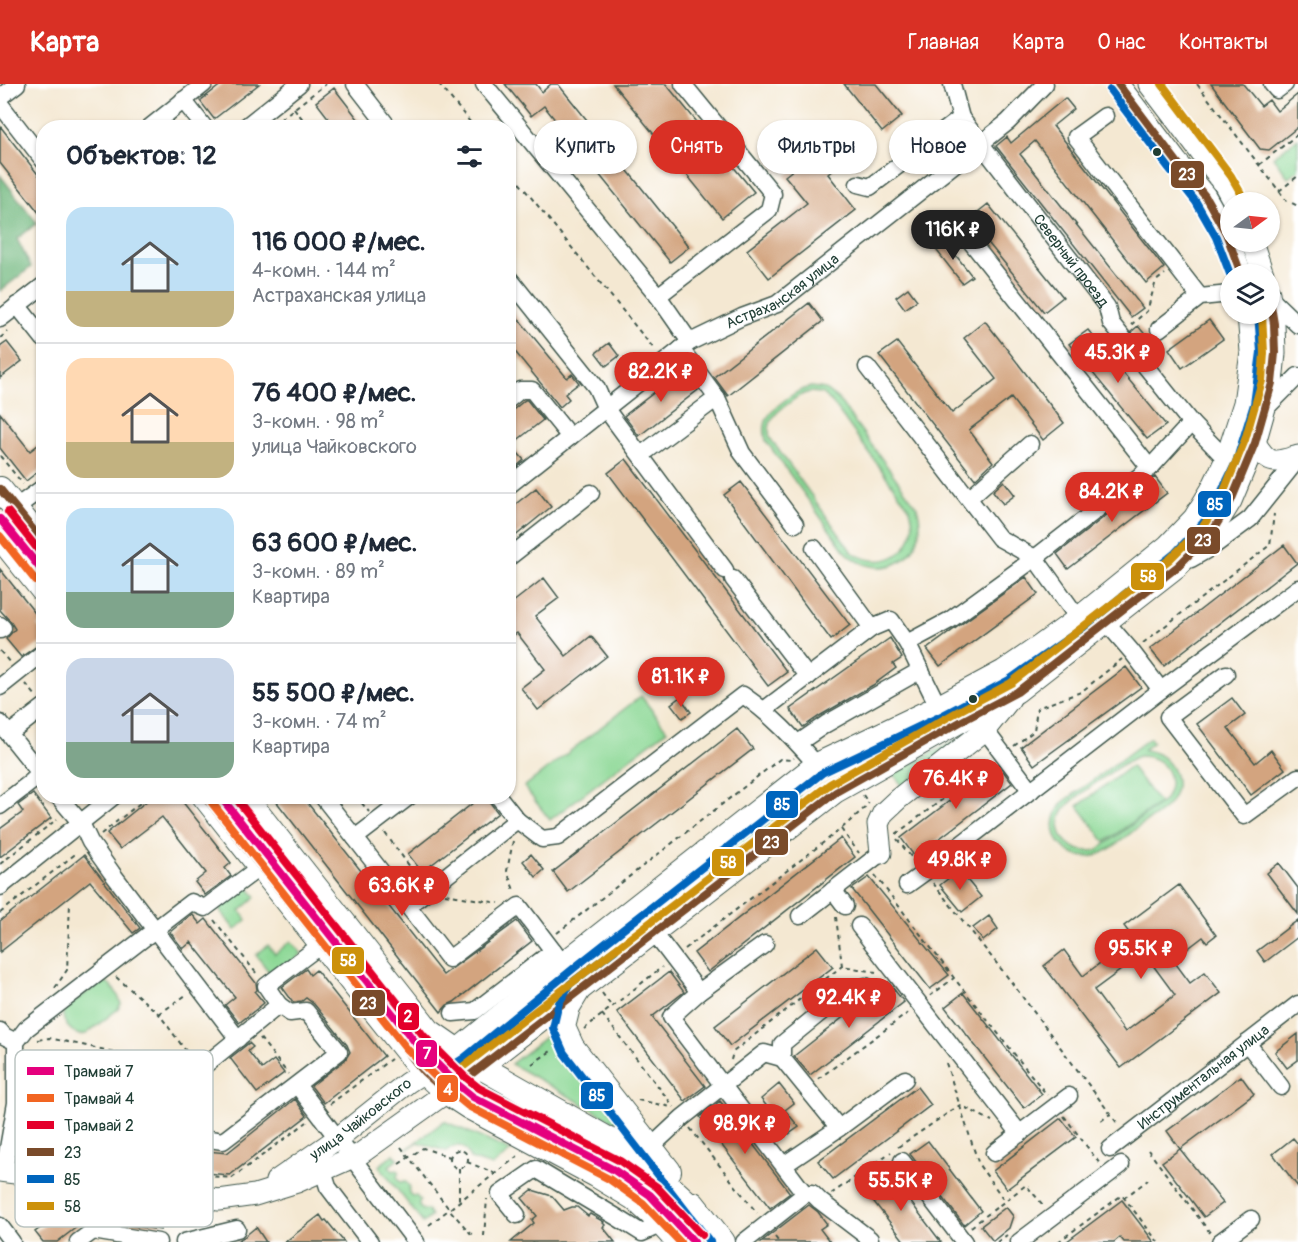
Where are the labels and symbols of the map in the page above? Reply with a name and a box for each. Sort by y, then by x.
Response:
unlabelled marker [1151,146,1163,158]
line badge: 23 [1170,160,1205,189]
text: 23 [1178,165,1196,185]
north arrow [1220,192,1280,252]
pin: 116K ₽ [904,210,1002,261]
street label: Северный проезд [1029,210,1113,311]
street label: Астраханская улица [723,250,843,333]
pin: 45.3K ₽ [1063,333,1173,384]
pin: 82.2K ₽ [606,352,716,403]
pin: 84.2K ₽ [1057,472,1167,523]
line badge: 85 [1197,490,1232,518]
text: 85 [1207,495,1224,515]
line badge: 23 [1186,526,1221,555]
text: 23 [1194,531,1212,551]
line badge: 58 [1130,562,1165,591]
text: 58 [1140,567,1156,587]
pin: 81.1K ₽ [626,657,736,708]
unlabelled marker [967,693,979,705]
pin: 76.4K ₽ [901,759,1011,810]
line badge: 85 [765,790,799,819]
text: 85 [774,795,791,815]
line badge: 23 [754,828,789,856]
text: 23 [762,833,780,853]
pin: 49.8K ₽ [905,840,1015,891]
line badge: 58 [711,848,745,877]
text: 58 [720,853,736,873]
pin: 63.6K ₽ [347,866,457,917]
pin: 95.5K ₽ [1086,929,1196,980]
line badge: 58 [331,946,365,975]
text: 58 [340,951,356,971]
pin: 92.4K ₽ [794,978,904,1029]
line badge: 23 [351,989,386,1017]
text: 23 [359,994,377,1014]
line badge: 2 [397,1002,420,1031]
text: 2 [404,1007,413,1027]
street label: Инструментальная улица [1134,1021,1273,1134]
line badge: 7 [415,1039,438,1068]
text: 7 [423,1044,432,1064]
legend [15,1050,213,1227]
text: Трамвай 7 [64,1062,134,1082]
street label: улица Чайковского [306,1074,416,1165]
line badge: 4 [436,1074,459,1103]
text: 4 [443,1080,453,1100]
line badge: 85 [580,1081,614,1110]
text: 85 [589,1086,606,1106]
text: Трамвай 4 [64,1089,134,1109]
pin: 98.9K ₽ [690,1104,800,1155]
text: Трамвай 2 [64,1116,134,1136]
text: 23 [64,1143,81,1163]
pin: 55.5K ₽ [846,1161,956,1212]
text: 85 [64,1170,81,1190]
text: 58 [64,1197,81,1217]

